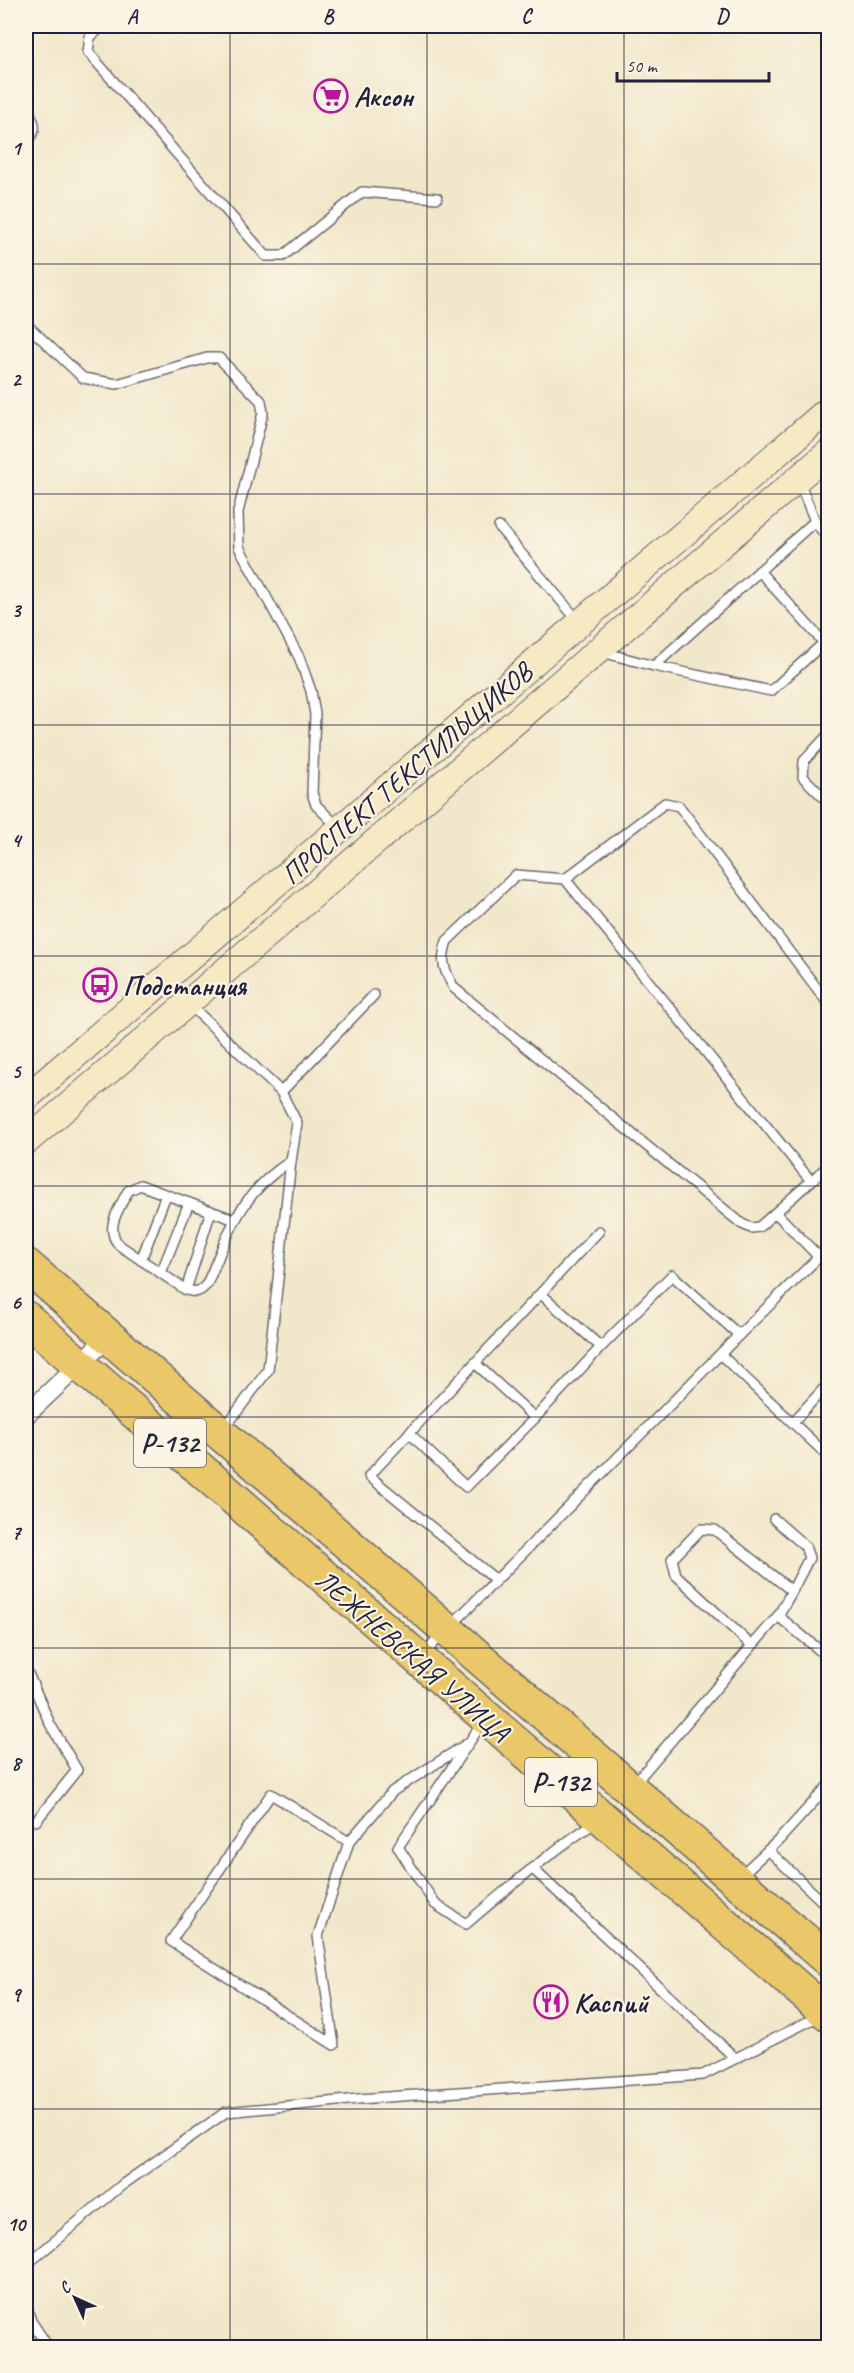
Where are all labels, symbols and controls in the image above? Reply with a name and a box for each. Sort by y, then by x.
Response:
text: A [127,4,139,29]
text: B [323,4,335,29]
text: C [521,4,533,29]
text: D [716,4,730,29]
scale bar [617,45,768,83]
text: 50 m [626,55,659,77]
supermarket icon: Аксон [313,78,349,114]
place label: Аксон [354,79,415,114]
text: 1 [12,136,23,161]
text: 2 [12,367,23,392]
text: 3 [12,598,23,623]
street label: ПРОСПЕКТ ТЕКСТИЛЬЩИКОВ [274,653,541,892]
text: 4 [12,828,24,853]
bus stop icon: Подстанция [82,967,118,1003]
place label: Подстанция [123,968,248,1003]
text: 5 [12,1059,23,1084]
text: 6 [11,1290,22,1315]
road number: Р-132 [134,1419,206,1467]
text: 7 [12,1520,23,1545]
street label: ЛЕЖНЕВСКАЯ УЛИЦА [308,1562,518,1750]
text: 8 [12,1751,24,1776]
road number: Р-132 [525,1758,597,1806]
text: 9 [12,1982,23,2007]
restaurant icon: Каспий [533,1984,569,2020]
place label: Каспий [574,1985,650,2020]
text: 10 [7,2212,27,2237]
north arrow [45,2268,105,2328]
text: С [55,2277,76,2298]

